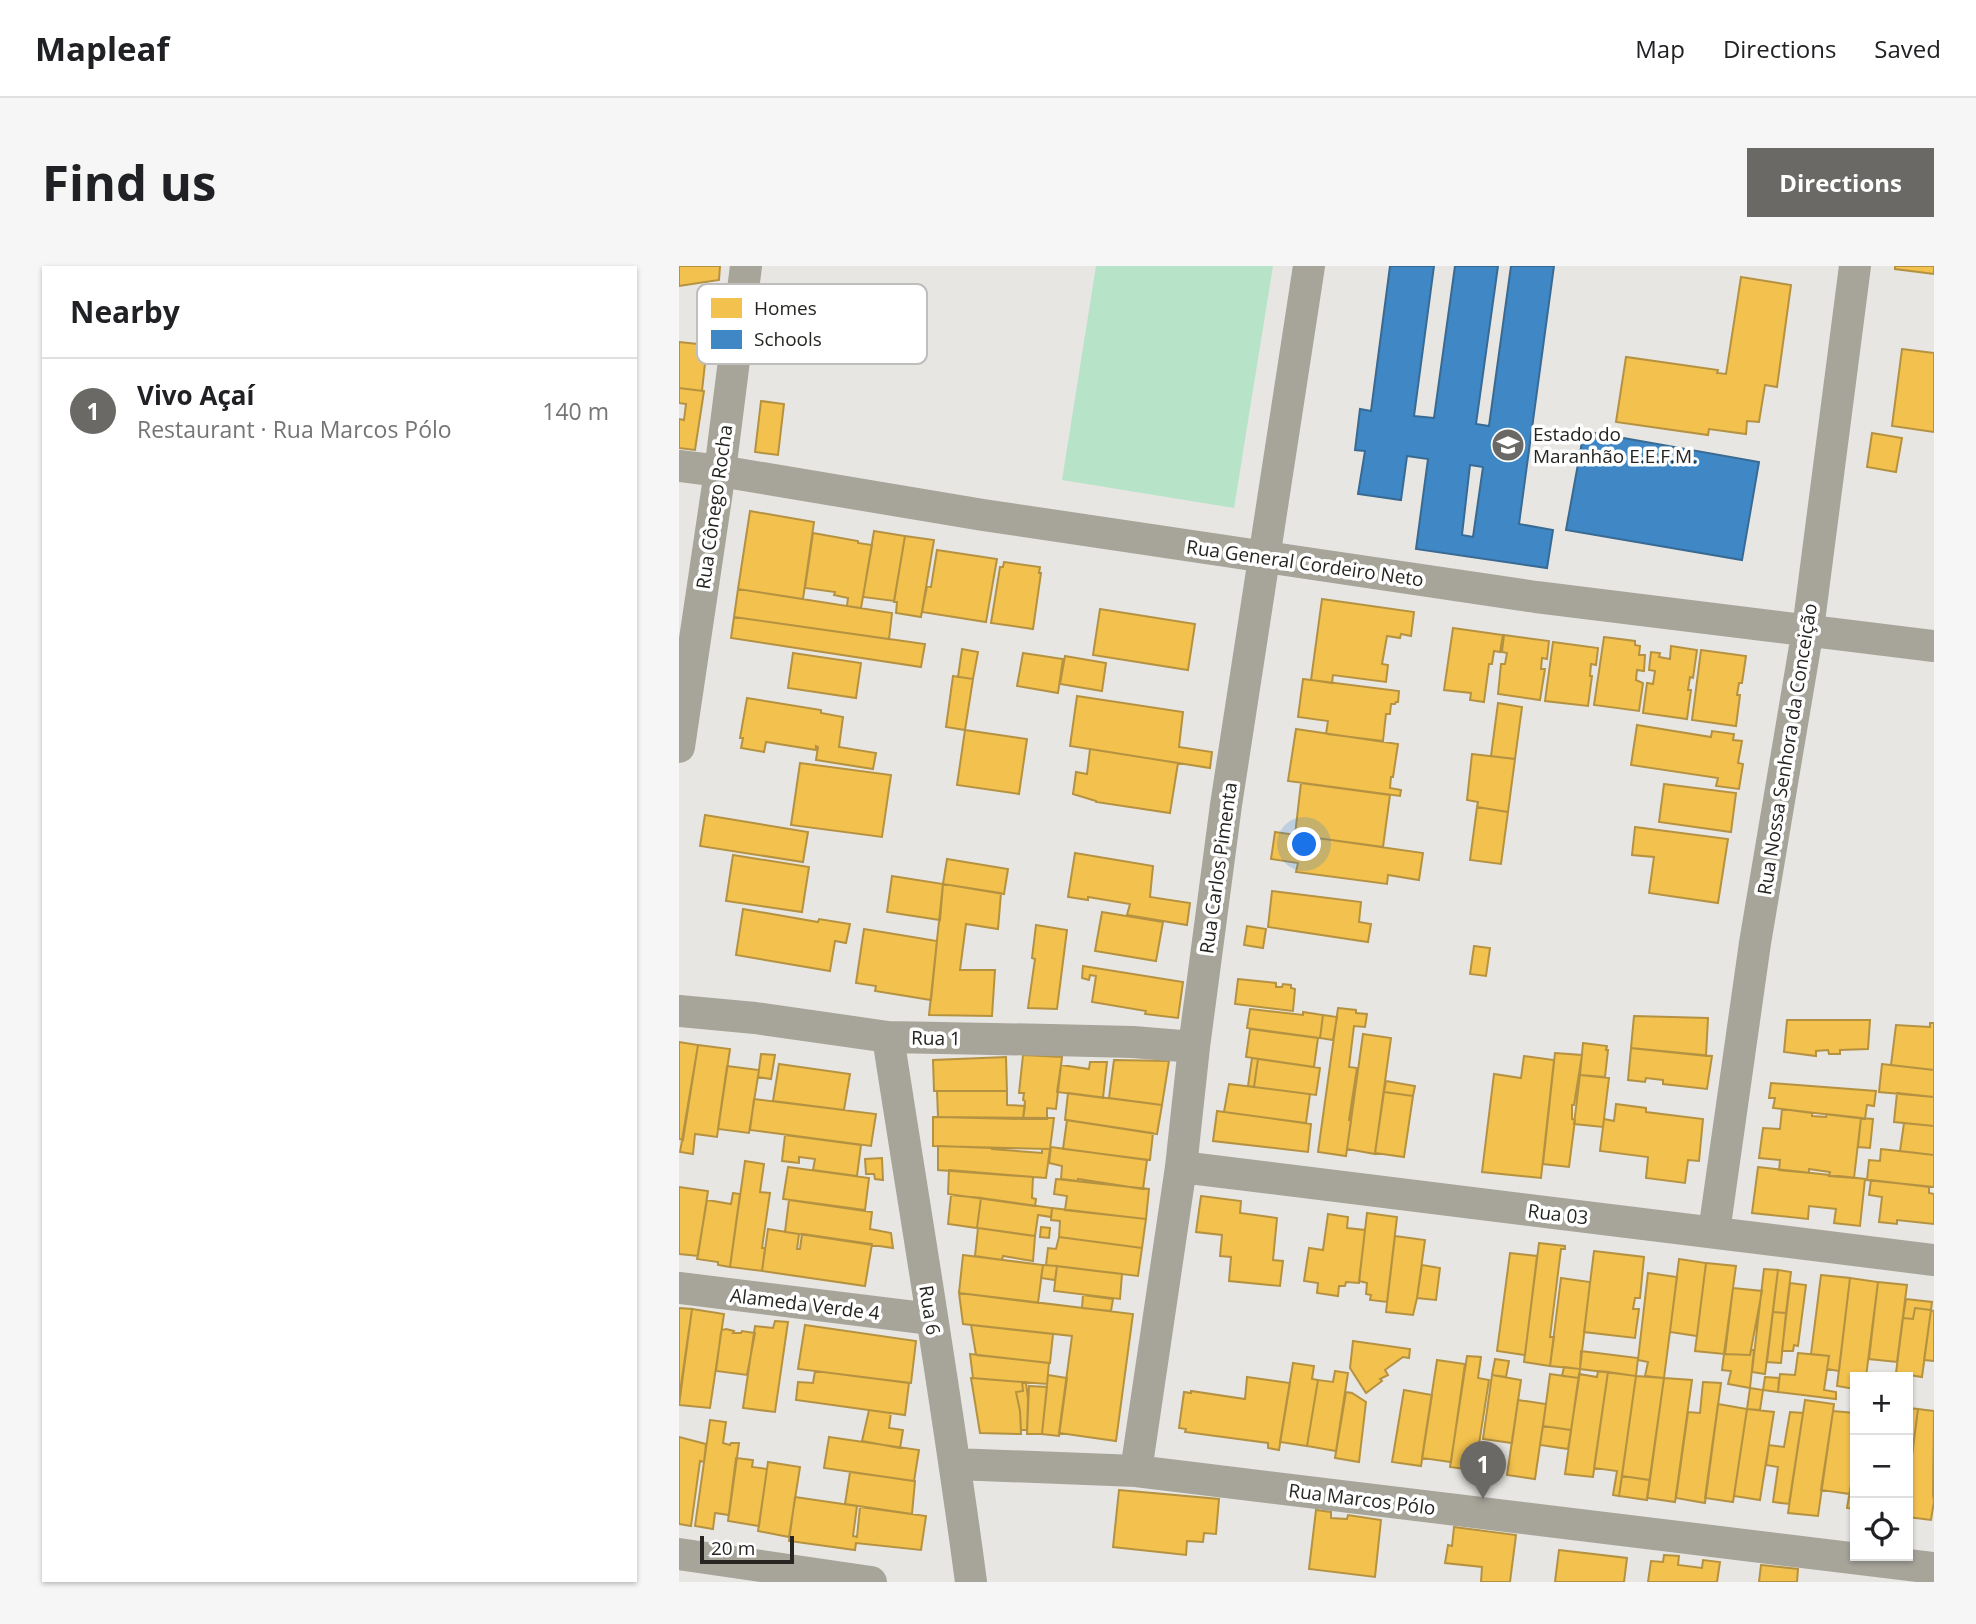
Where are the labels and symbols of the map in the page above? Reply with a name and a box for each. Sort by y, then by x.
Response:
legend [697,284,927,364]
text: Homes [754,295,817,321]
text: Schools [754,326,822,352]
place label: Estado do Maranhão E.E.F.M. [1533,421,1697,469]
street label: Rua Cônego Rocha [690,423,738,591]
school or university icon: Estado do Maranhão E.E.F.M. [1489,426,1527,464]
street label: Rua General Cordeiro Neto [1185,533,1425,593]
street label: Rua Nossa Senhora da Conceição [1751,601,1823,897]
street label: Rua Carlos Pimenta [1193,781,1243,955]
your location [1287,827,1321,861]
street label: Rua 1 [911,1025,961,1051]
street label: Rua 03 [1526,1197,1590,1231]
street label: Alameda Verde 4 [729,1282,881,1326]
street label: Rua 6 [913,1283,947,1337]
pin: 1 [1460,1441,1506,1499]
street label: Rua Marcos Pólo [1287,1477,1437,1521]
scale bar [700,1533,795,1565]

